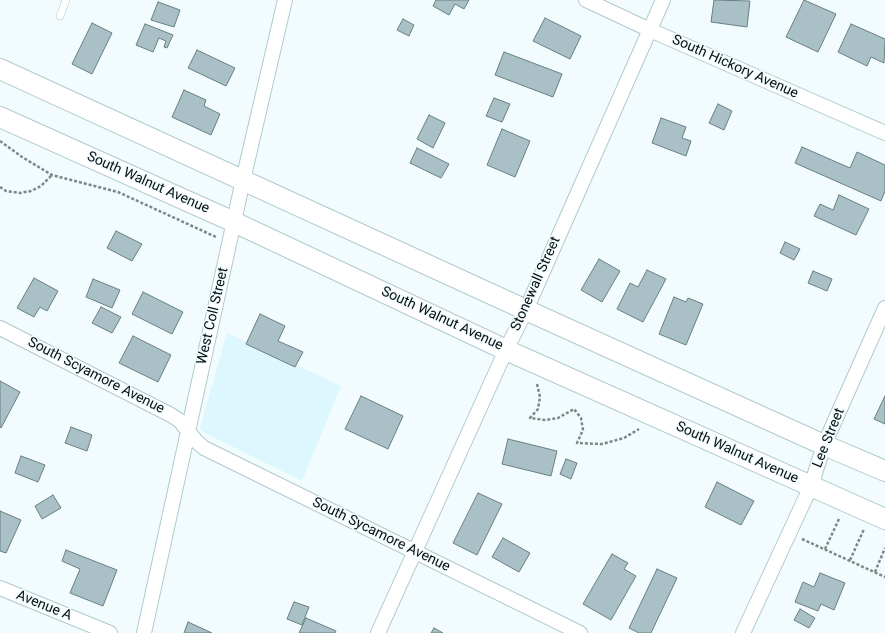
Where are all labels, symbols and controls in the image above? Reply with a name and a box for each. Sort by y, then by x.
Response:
street label: South Hickory Avenue [669,32,801,102]
street label: South Walnut Avenue [84,148,212,218]
street label: Stonewall Street [508,234,564,334]
street label: West Coll Street [194,266,232,366]
street label: South Walnut Avenue [379,283,505,355]
street label: South Scyamore Avenue [25,334,167,418]
street label: Lee Street [809,406,849,470]
street label: South Walnut Avenue [673,418,801,488]
street label: South Sycamore Avenue [309,494,453,576]
street label: Avenue A [14,587,74,625]

